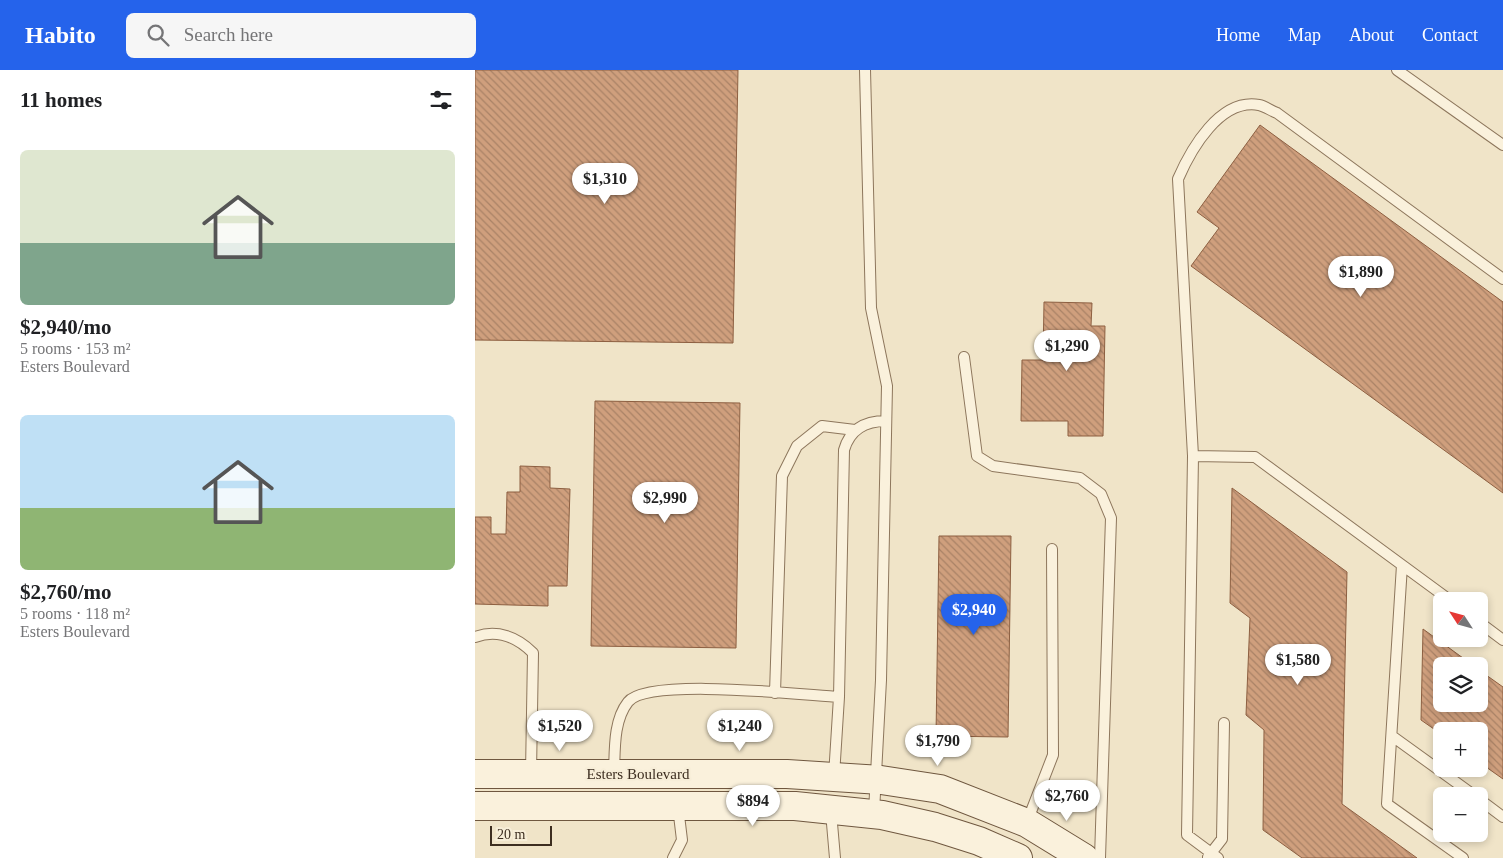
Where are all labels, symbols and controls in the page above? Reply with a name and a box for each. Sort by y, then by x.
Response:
search box [126,13,476,58]
icon: search [144,21,172,49]
text: Habito [25,22,96,48]
text: Search here [184,24,273,45]
text: Home [1216,25,1260,45]
text: Map [1288,25,1321,45]
text: About [1349,25,1394,45]
text: Contact [1422,25,1478,45]
icon: filters [427,86,455,114]
text: 11 homes [20,88,102,112]
pin: $1,310 [564,162,646,205]
text: $1,310 [583,170,627,187]
icon: home [193,182,283,272]
pin: $1,890 [1320,256,1402,298]
text: $1,890 [1339,263,1383,280]
text: $2,940/mo [20,315,112,339]
pin: $1,290 [1026,330,1108,372]
text: $1,290 [1045,337,1089,354]
text: 5 rooms · 153 m² [20,340,131,357]
text: Esters Boulevard [20,358,130,375]
icon: home [193,447,283,537]
pin: $2,990 [624,482,706,524]
text: $2,990 [643,489,687,506]
text: $2,760/mo [20,580,112,604]
north arrow [1433,592,1487,648]
map controls [1433,592,1488,842]
pin: $2,940 [933,594,1015,636]
text: $2,940 [952,601,996,618]
text: 5 rooms · 118 m² [20,605,130,622]
text: Esters Boulevard [20,623,130,640]
pin: $1,580 [1257,644,1339,686]
text: $1,580 [1276,651,1320,668]
button: layers [1433,657,1488,712]
pin: $1,520 [519,710,601,752]
pin: $1,240 [699,710,781,752]
text: $1,520 [538,717,582,734]
text: $1,240 [718,717,762,734]
button: + [1433,722,1488,777]
pin: $1,790 [897,724,979,767]
text: $1,790 [916,732,960,749]
street label: Esters Boulevard [587,766,690,782]
pin: $2,760 [1026,780,1108,822]
pin: $894 [723,784,783,827]
text: $2,760 [1045,787,1089,804]
button: − [1433,787,1488,842]
text: $894 [737,792,769,809]
scale bar [490,823,553,846]
text: 20 m [497,827,525,842]

